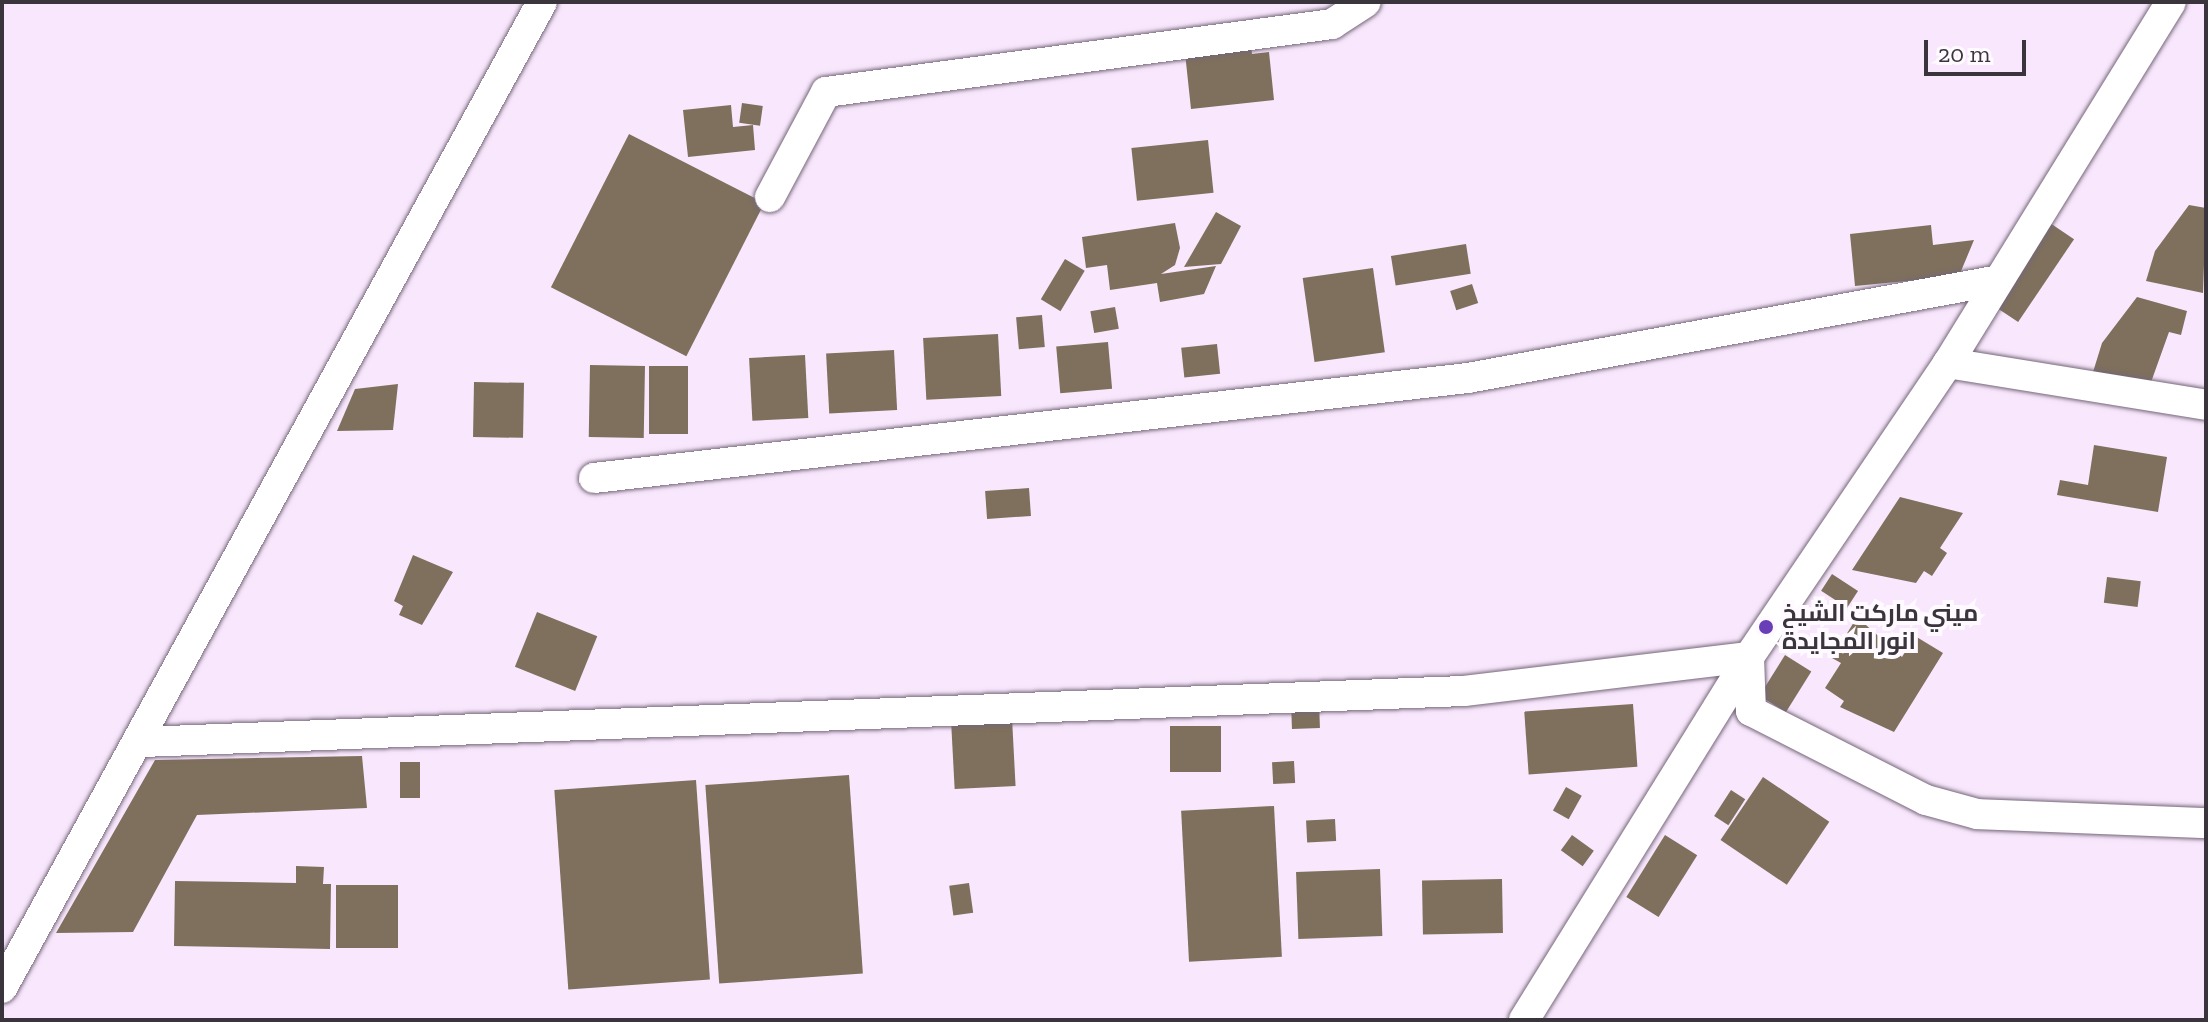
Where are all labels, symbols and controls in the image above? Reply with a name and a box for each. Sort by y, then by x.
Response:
scale bar [1928,24,2030,74]
text: 20 m [1938,39,1990,68]
place label: ميني ماركت الشيخ انور المجايدة [1782,599,1978,655]
marker: ميني ماركت الشيخ انور المجايدة [1757,618,1775,636]

